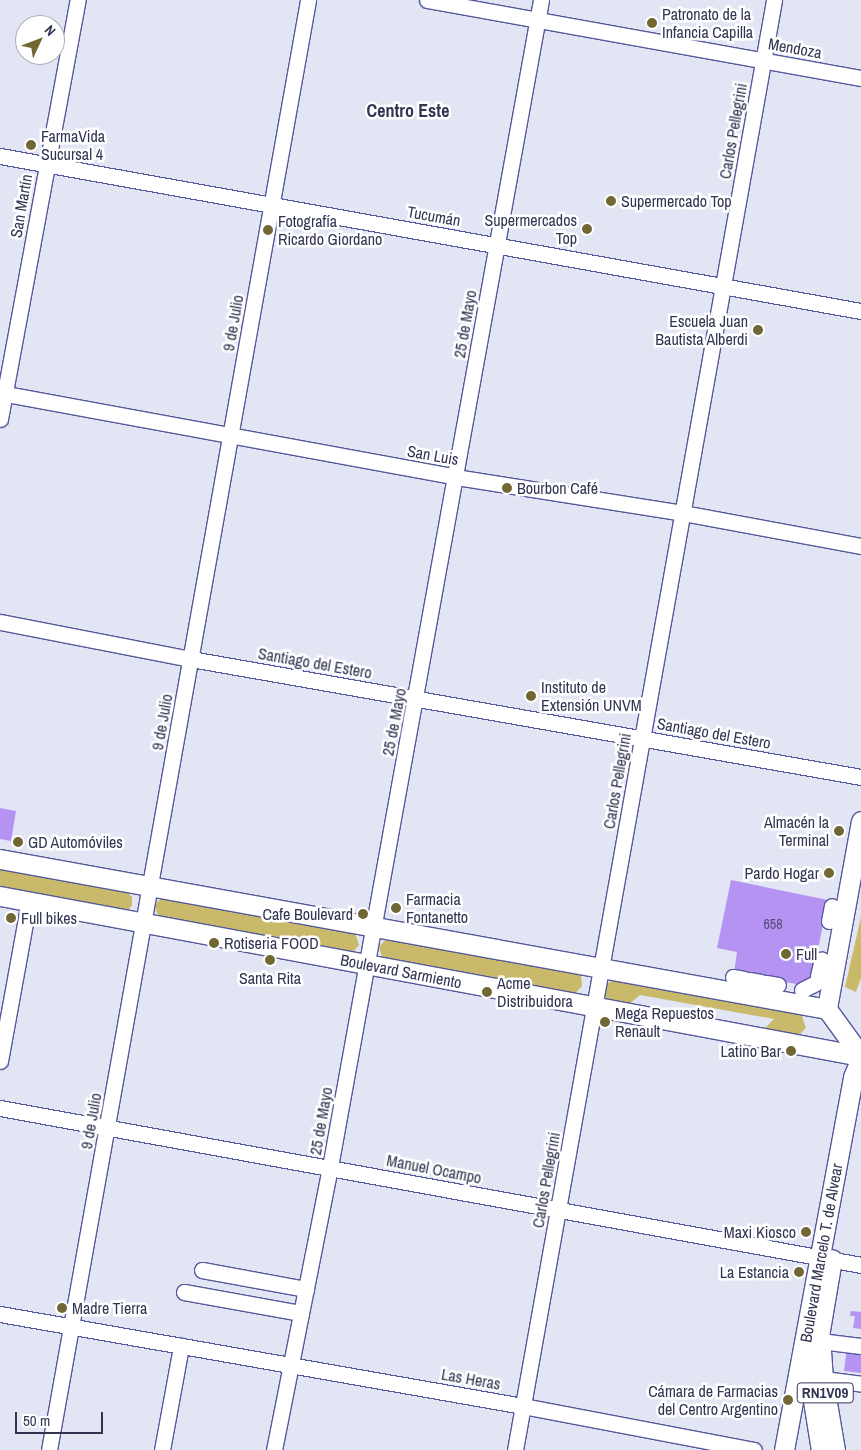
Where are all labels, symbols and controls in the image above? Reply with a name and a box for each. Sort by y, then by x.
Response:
place label: Patronato de la Infancia Capilla [662,4,753,42]
north arrow [15,15,65,65]
marker: Patronato de la Infancia Capilla [646,17,658,29]
text: N [41,21,60,40]
street label: Mendoza [767,34,823,62]
street label: Carlos Pellegrini [715,82,751,180]
district label: Centro Este [367,100,449,122]
place label: FarmaVida Sucursal 4 [41,126,105,164]
marker: FarmaVida Sucursal 4 [25,139,37,151]
street label: San Martín [6,173,36,239]
place label: Supermercado Top [621,191,732,211]
marker: Supermercado Top [605,195,617,207]
street label: Tucumán [406,202,462,230]
place label: Supermercados Top [484,210,577,248]
place label: Fotografía Ricardo Giordano [278,211,382,249]
marker: Supermercados Top [581,223,593,235]
marker: Fotografía Ricardo Giordano [262,224,274,236]
street label: 25 de Mayo [450,289,480,359]
street label: 9 de Julio [219,293,247,353]
place label: Escuela Juan Bautista Alberdi [655,311,748,349]
marker: Escuela Juan Bautista Alberdi [752,324,764,336]
street label: San Luis [406,441,460,469]
place label: Bourbon Café [517,478,598,498]
marker: Bourbon Café [501,482,513,494]
street label: Santiago del Estero [257,644,373,682]
place label: Instituto de Extensión UNVM [541,677,642,715]
street label: 25 de Mayo [378,687,410,757]
marker: Instituto de Extensión UNVM [525,690,537,702]
street label: 9 de Julio [148,692,176,752]
street label: Santiago del Estero [656,714,772,752]
street label: Carlos Pellegrini [599,732,635,830]
place label: Almacén la Terminal [764,812,829,850]
marker: Almacén la Terminal [833,825,845,837]
place label: GD Automóviles [28,832,124,852]
marker: GD Automóviles [12,836,24,848]
place label: Pardo Hogar [745,863,819,883]
marker: Pardo Hogar [823,867,835,879]
place label: Farmacia Fontanetto [406,889,468,927]
marker: Farmacia Fontanetto [390,902,402,914]
place label: Cafe Boulevard [263,904,353,924]
place label: Full bikes [21,908,77,928]
marker: Cafe Boulevard [357,908,369,920]
marker: Full bikes [5,912,17,924]
house number: 658 [763,916,783,932]
place label: Rotiseria FOOD [224,933,319,953]
marker: Rotiseria FOOD [208,937,220,949]
place label: Full [796,944,817,964]
marker: Full [780,948,792,960]
street label: Boulevard Sarmiento [339,950,463,992]
marker: Santa Rita [264,954,276,966]
place label: Santa Rita [239,968,301,988]
place label: Acme Distribuidora [497,973,573,1011]
marker: Acme Distribuidora [481,986,493,998]
place label: Mega Repuestos Renault [615,1003,714,1041]
marker: Mega Repuestos Renault [599,1016,611,1028]
place label: Latino Bar [720,1041,781,1061]
marker: Latino Bar [785,1045,797,1057]
street label: 25 de Mayo [306,1086,336,1156]
street label: 9 de Julio [77,1091,105,1151]
street label: Carlos Pellegrini [528,1131,564,1229]
street label: Manuel Ocampo [385,1150,483,1188]
street label: Boulevard Marcelo T. de Alvear [796,1162,846,1344]
place label: Maxi Kiosco [724,1222,796,1242]
marker: Maxi Kiosco [800,1226,812,1238]
place label: La Estancia [720,1262,789,1282]
marker: La Estancia [793,1266,805,1278]
place label: Madre Tierra [72,1298,148,1318]
marker: Madre Tierra [56,1302,68,1314]
street label: Las Heras [440,1364,502,1394]
road number: RN1V09 [796,1380,854,1406]
place label: Cámara de Farmacias del Centro Argentino [648,1381,778,1419]
marker: Cámara de Farmacias del Centro Argentino [782,1394,794,1406]
scale bar [18,1402,105,1434]
text: 50 m [23,1410,50,1431]

